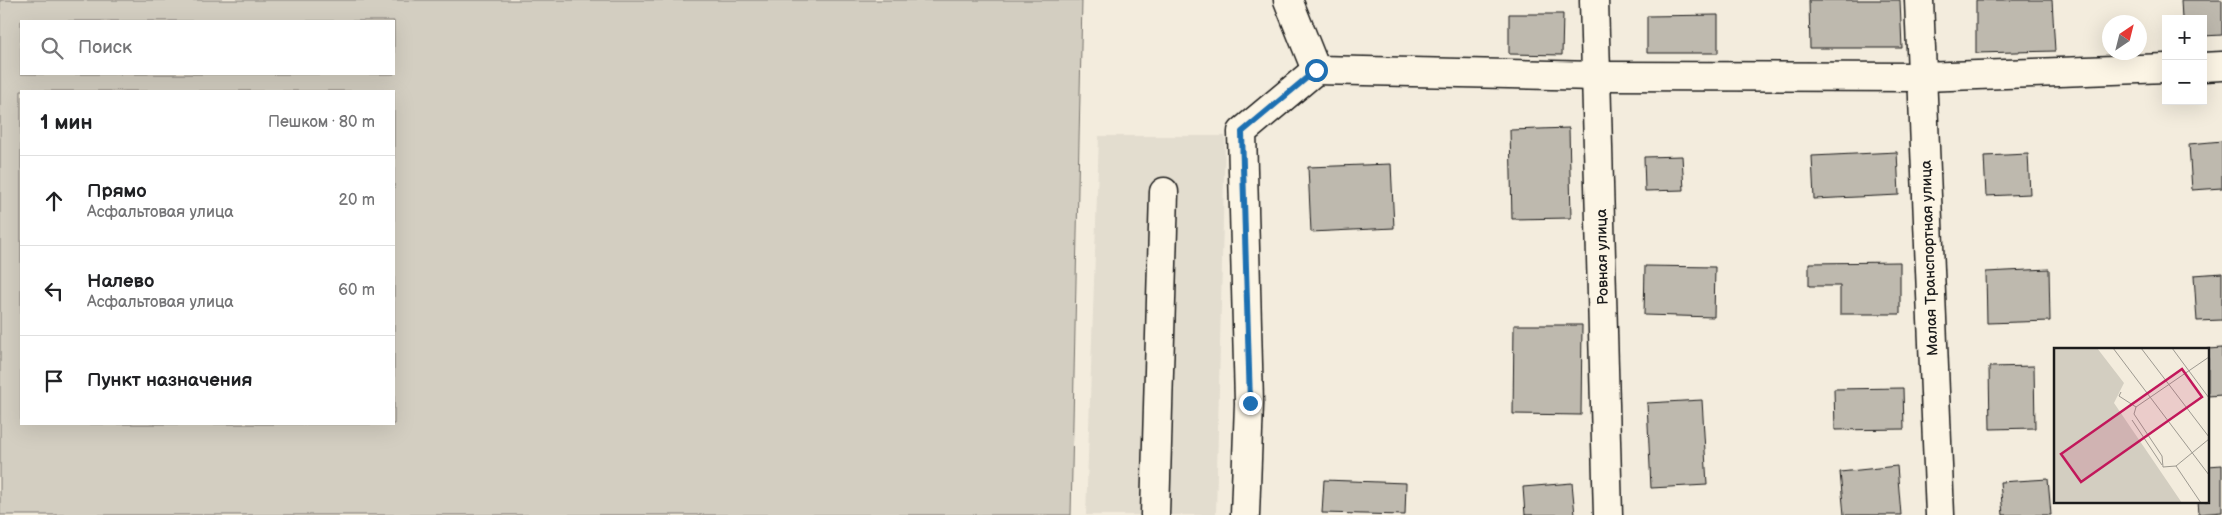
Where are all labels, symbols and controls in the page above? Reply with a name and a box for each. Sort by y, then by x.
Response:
north arrow [2102,15,2147,60]
map controls [2162,15,2207,105]
button: + [2162,15,2207,60]
search box [20,20,395,75]
icon: search [38,34,66,62]
text: Поиск [78,36,132,59]
route start [1305,59,1328,82]
button: − [2162,60,2207,105]
text: 1 мин [40,110,92,135]
text: Пешком · 80 m [268,113,375,132]
street label: Малая Транспортная улица [1917,160,1942,356]
text: Прямо [87,180,147,203]
icon: ahead [40,187,68,215]
text: 20 m [339,191,375,210]
text: Асфальтовая улица [87,203,234,222]
street label: Ровная улица [1592,209,1613,305]
text: Налево [87,270,154,293]
icon: left [40,277,68,305]
text: 60 m [338,281,375,300]
text: Асфальтовая улица [87,293,234,312]
inset map [2054,348,2210,502]
icon: arrive [40,367,68,395]
text: Пункт назначения [87,369,252,392]
route end [1239,392,1262,415]

